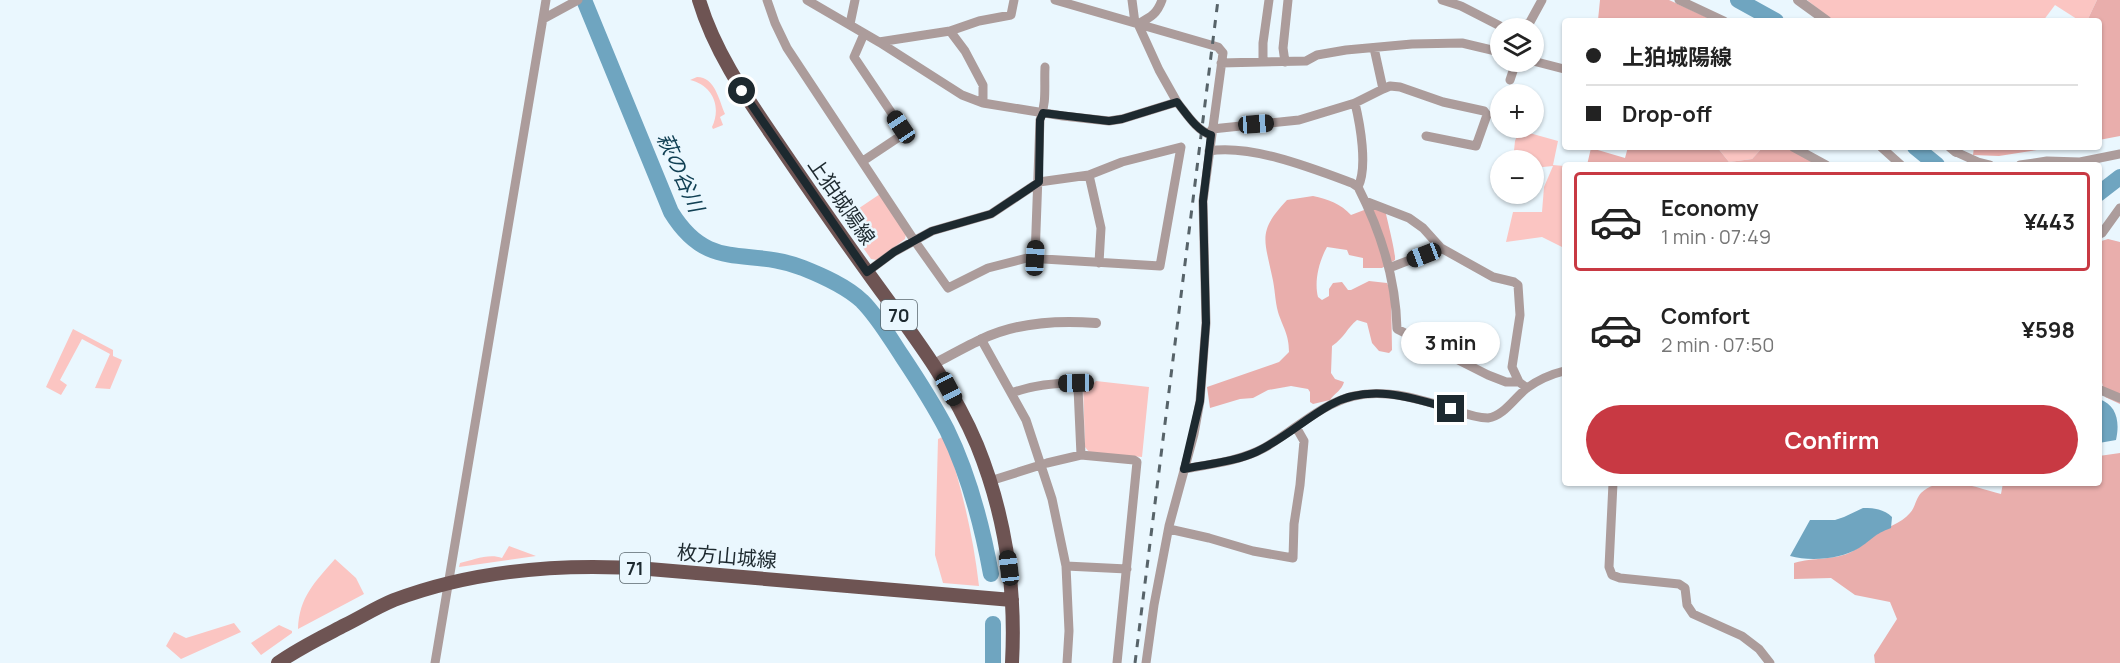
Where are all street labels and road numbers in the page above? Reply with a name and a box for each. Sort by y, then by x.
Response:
street label: 上狛城陽線 [802,152,882,250]
road number: 70 [881,300,917,330]
street label: 枚方山城線 [676,538,778,574]
road number: 71 [620,553,650,583]

